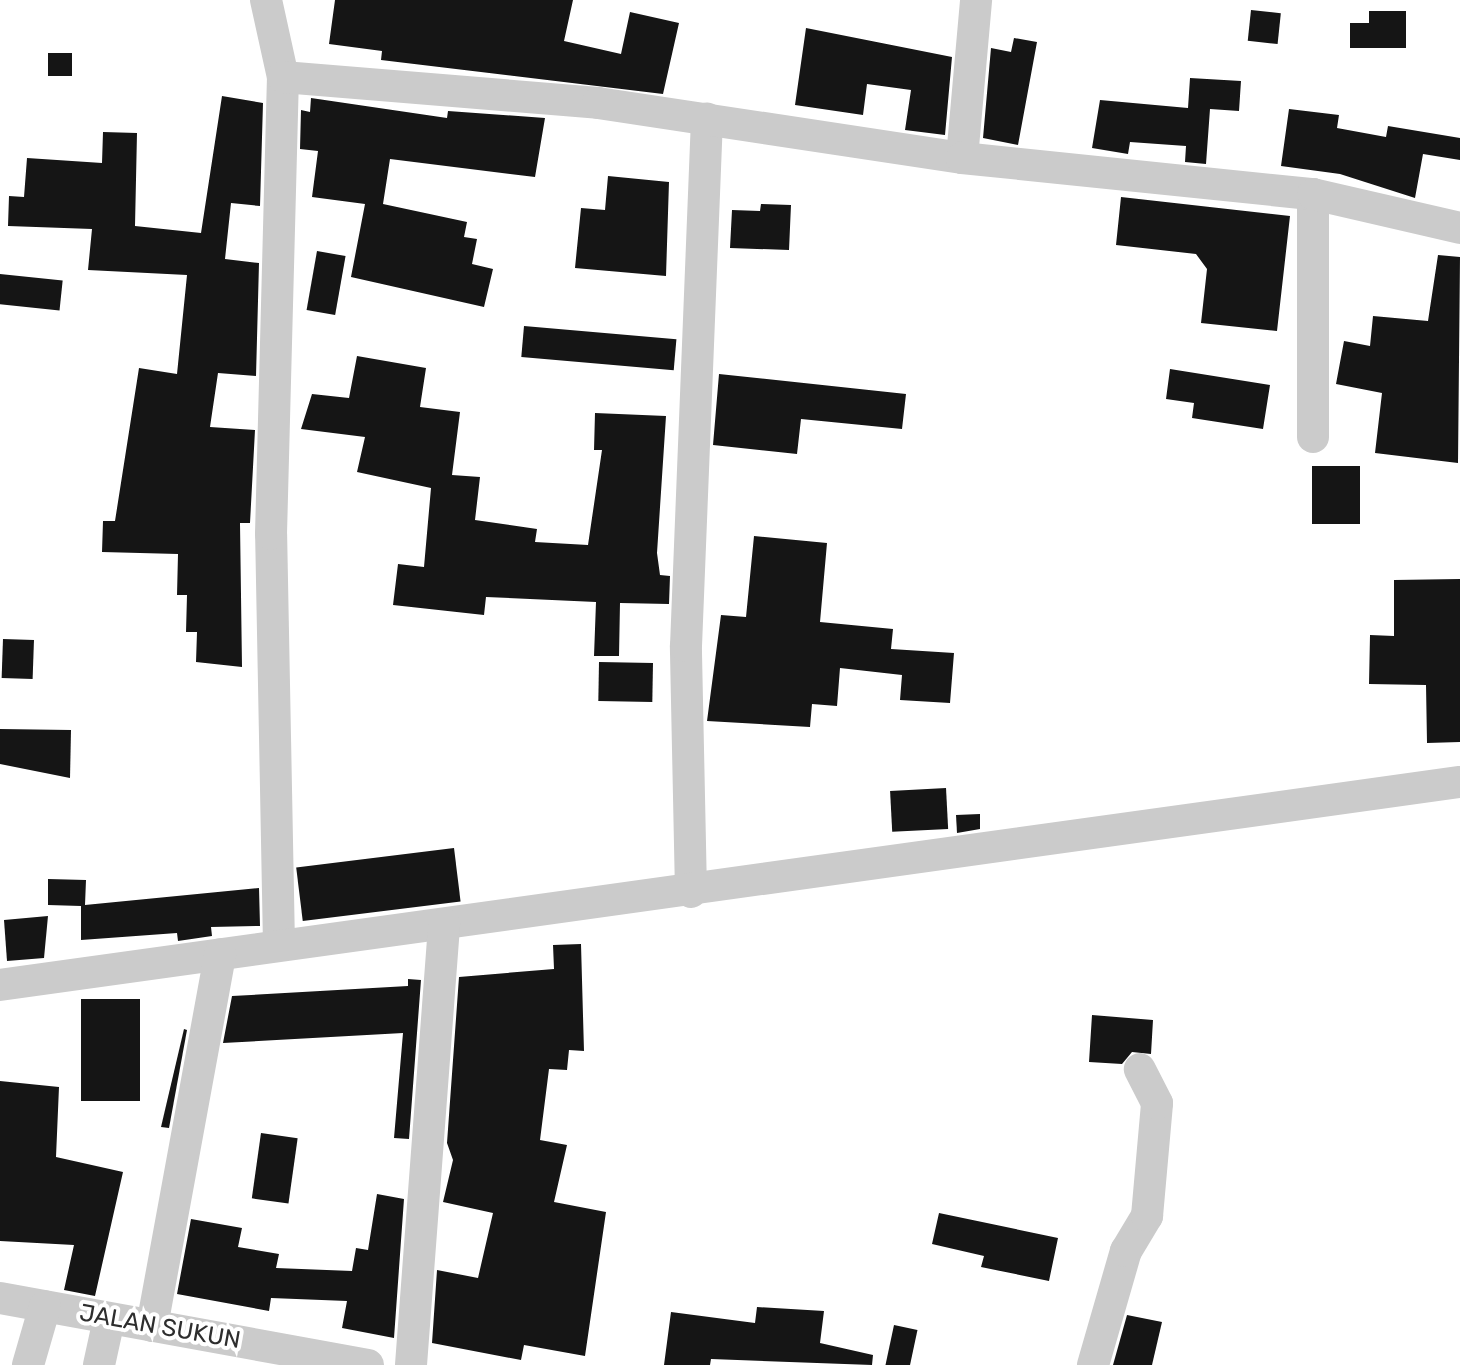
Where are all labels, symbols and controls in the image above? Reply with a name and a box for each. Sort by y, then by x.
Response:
street label: JALAN SUKUN [77,1299,243,1355]

